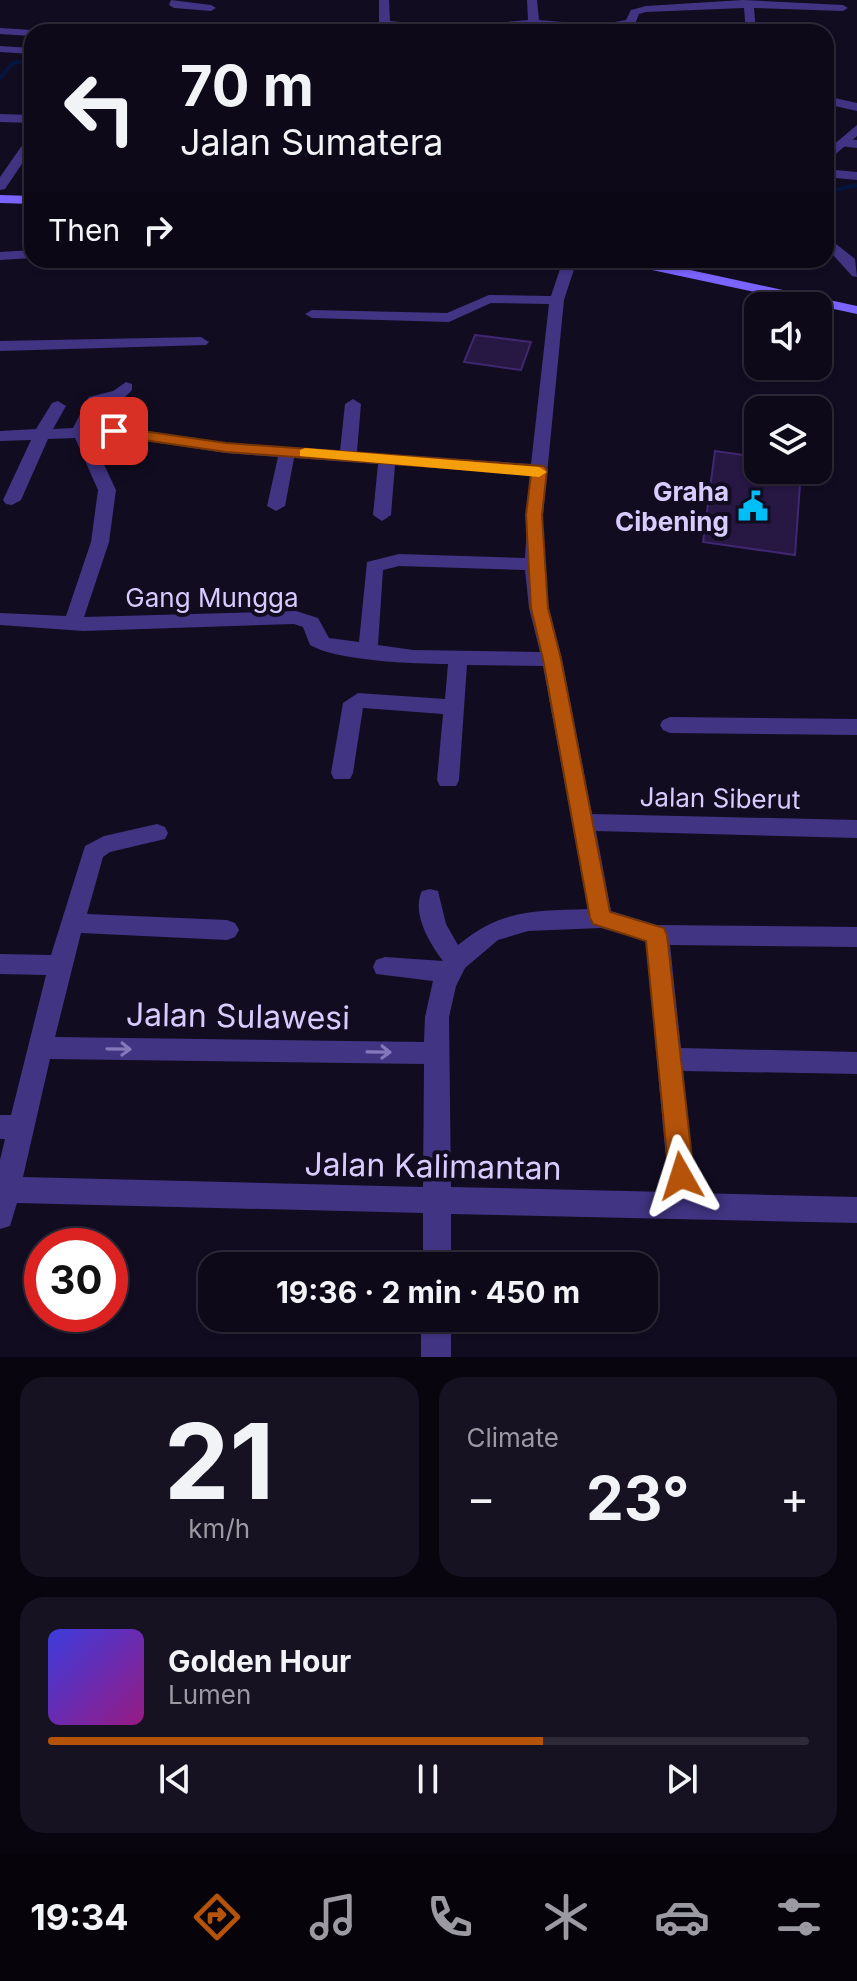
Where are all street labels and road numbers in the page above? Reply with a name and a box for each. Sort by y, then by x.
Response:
street label: Gang Mungga [125,582,299,613]
street label: Jalan Siberut [639,781,801,815]
street label: Jalan Sulawesi [126,995,350,1037]
street label: Jalan Kalimantan [304,1144,562,1188]

